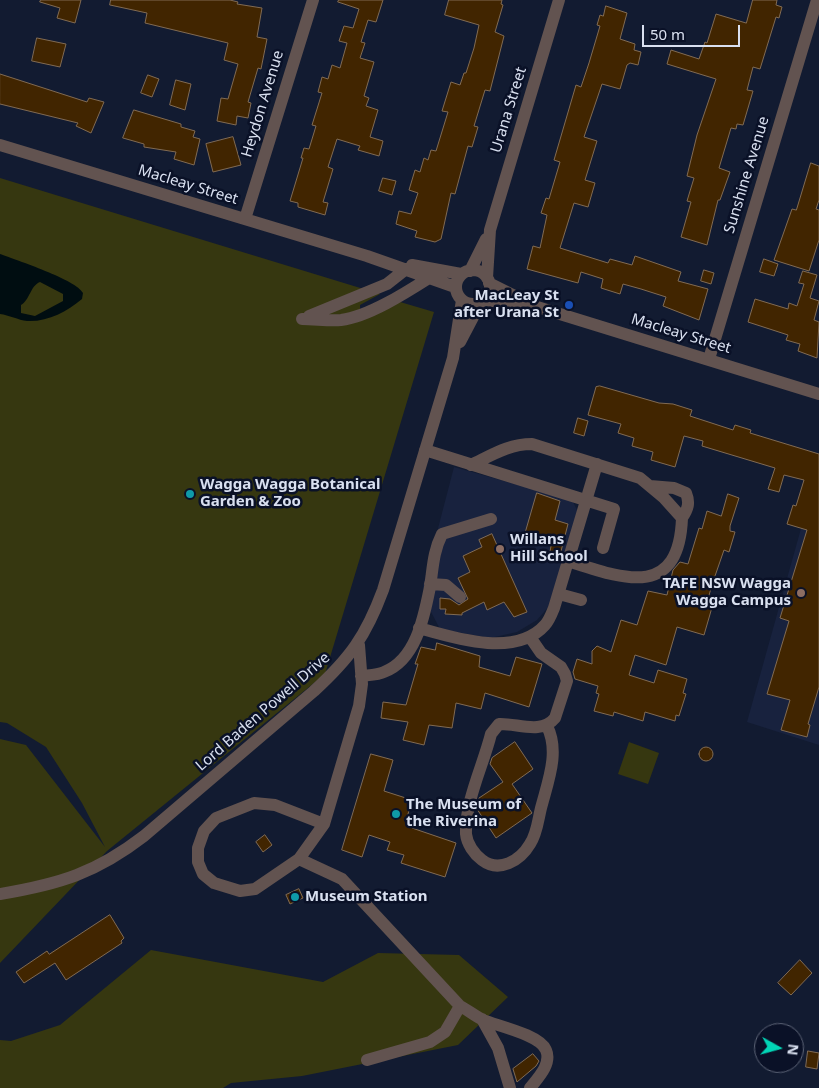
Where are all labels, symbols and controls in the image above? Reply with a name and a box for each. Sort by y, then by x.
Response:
scale bar [644,15,742,47]
text: 50 m [650,24,685,44]
street label: Heydon Avenue [238,48,288,160]
street label: Urana Street [487,65,531,155]
street label: Sunshine Avenue [721,114,773,236]
street label: Macleay Street [136,161,240,209]
place label: MacLeay St after Urana St [454,287,559,322]
marker: MacLeay St after Urana St [563,299,575,311]
street label: Macleay Street [629,310,733,358]
place label: Wagga Wagga Botanical Garden & Zoo [200,476,380,511]
marker: Wagga Wagga Botanical Garden & Zoo [184,488,196,500]
place label: Willans Hill School [510,531,588,566]
marker: Willans Hill School [494,543,506,555]
place label: TAFE NSW Wagga Wagga Campus [662,575,791,610]
marker: TAFE NSW Wagga Wagga Campus [795,587,807,599]
street label: Lord Baden Powell Drive [192,649,334,775]
place label: The Museum of the Riverina [406,796,521,831]
marker: The Museum of the Riverina [390,808,402,820]
place label: Museum Station [305,888,428,906]
marker: Museum Station [289,891,301,903]
north arrow [754,1023,804,1073]
text: N [783,1043,804,1057]

